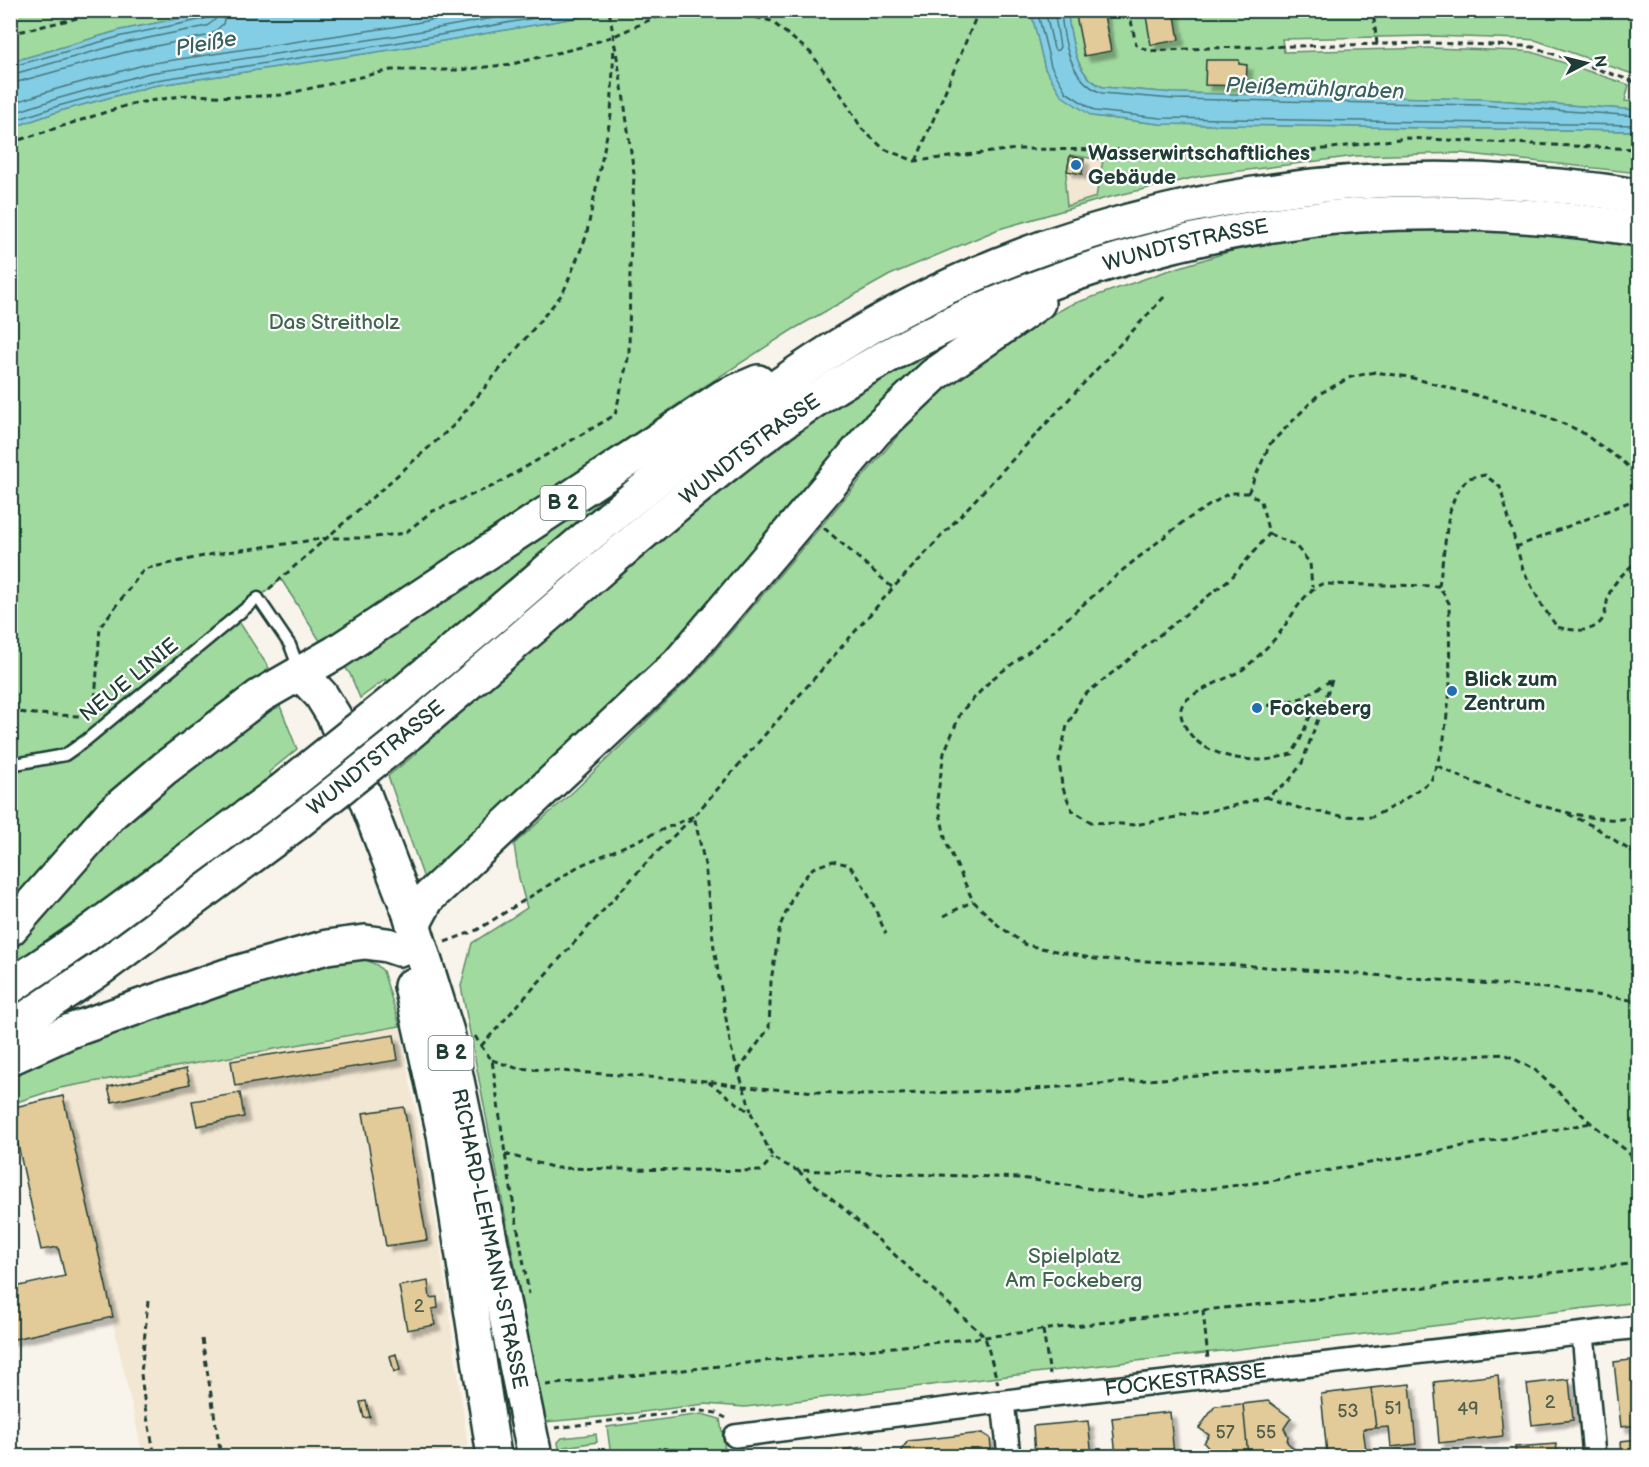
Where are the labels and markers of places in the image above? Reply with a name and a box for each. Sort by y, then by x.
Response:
place label: Wasserwirtschaftliches Gebäude [1088,141,1310,190]
marker: Wasserwirtschaftliches Gebäude [1069,158,1083,172]
place label: Blick zum Zentrum [1464,667,1557,716]
marker: Blick zum Zentrum [1445,684,1459,698]
place label: Fockeberg [1269,696,1371,721]
marker: Fockeberg [1250,701,1264,715]

